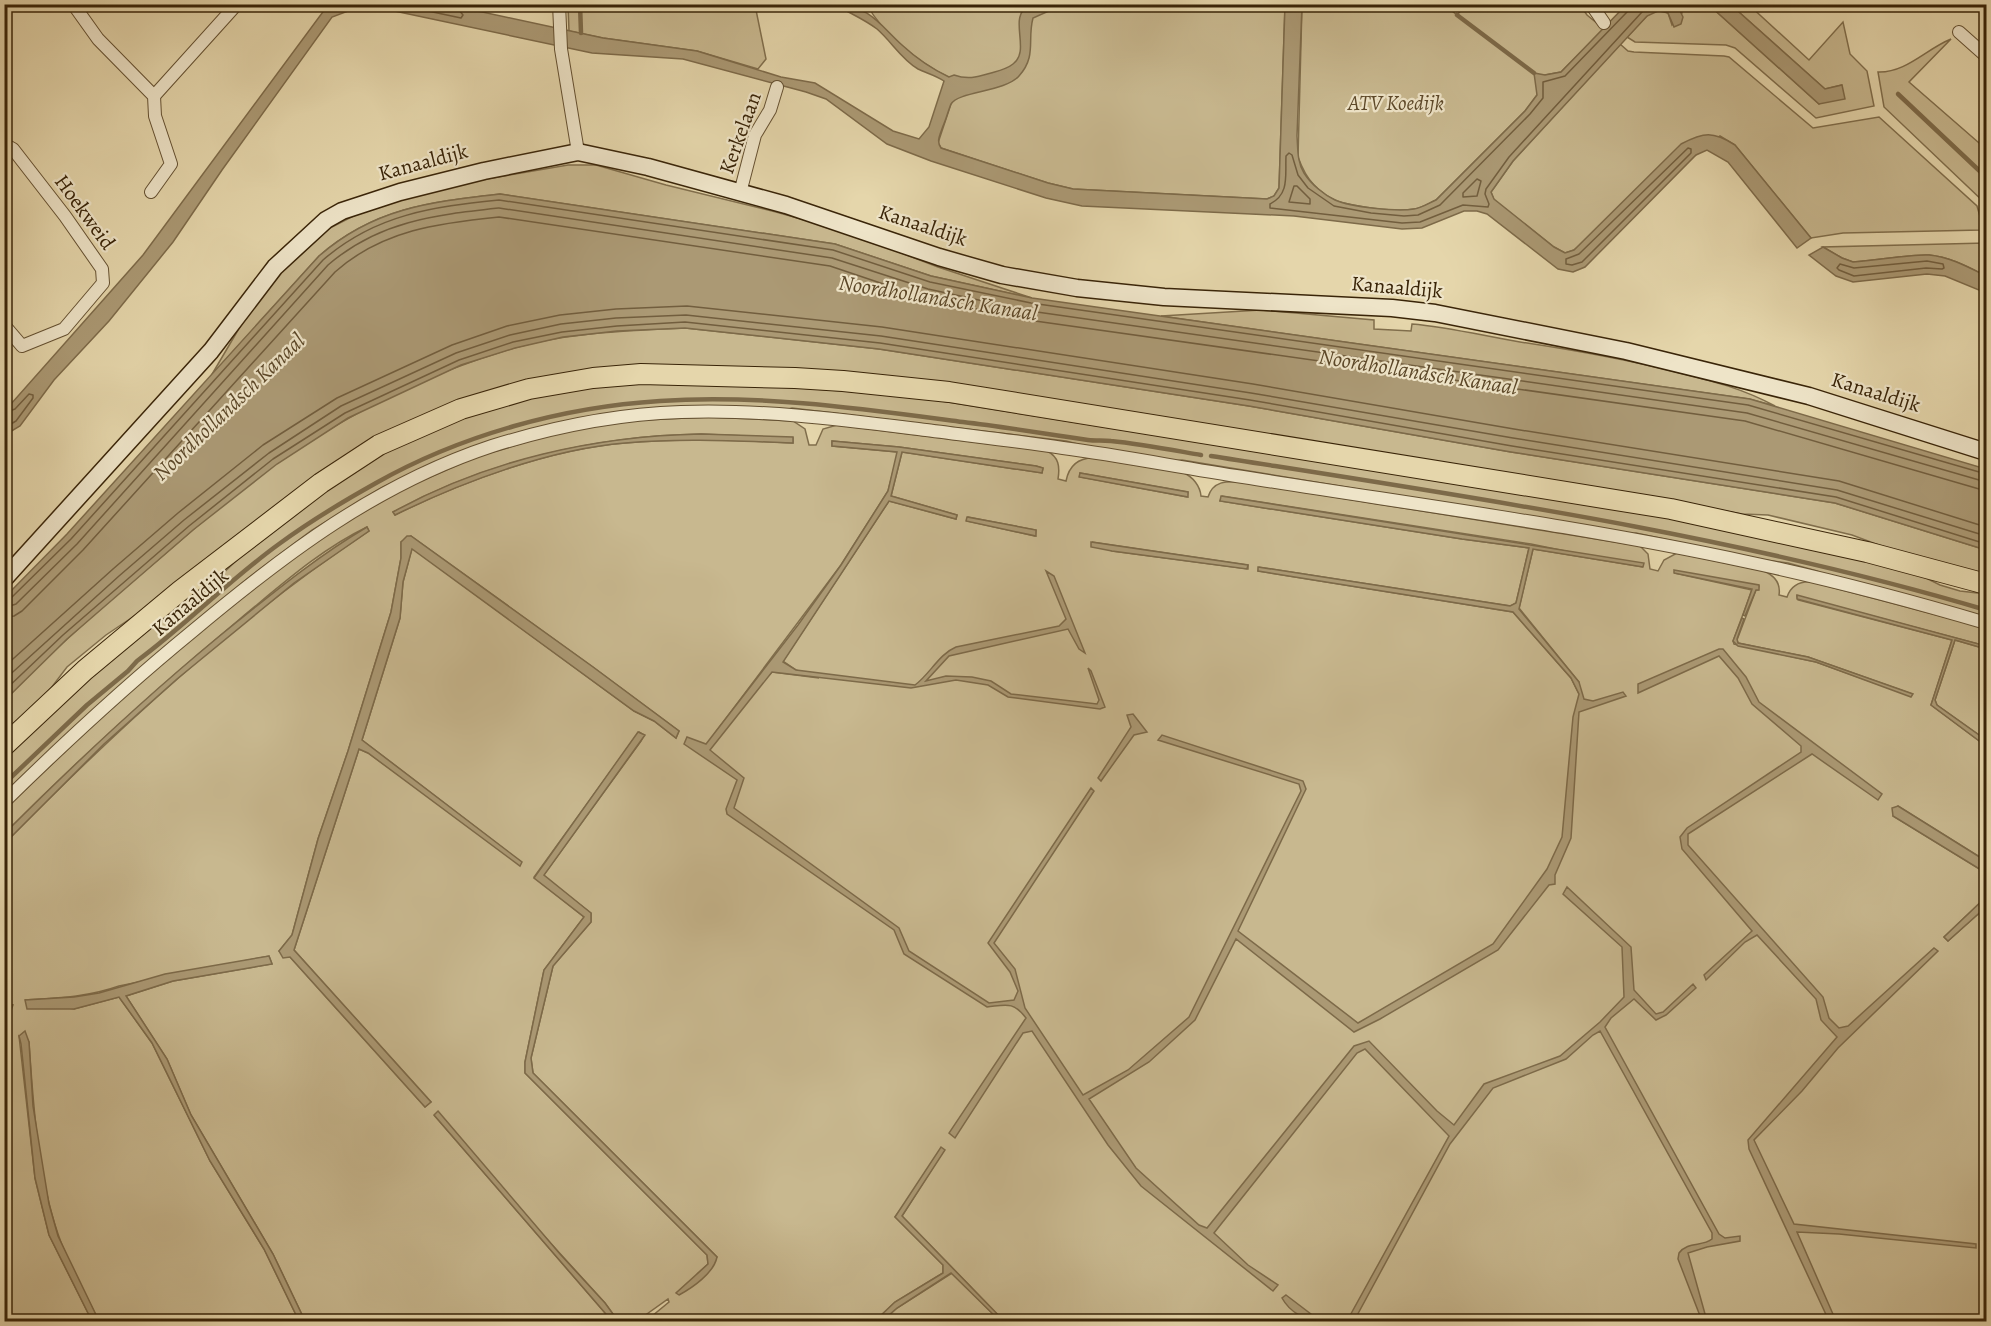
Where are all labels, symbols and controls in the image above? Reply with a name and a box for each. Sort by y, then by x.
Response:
street label: Kerkelaan [712,88,768,178]
park label: ATV Koedijk [1347,89,1444,117]
street label: Kanaaldijk [375,136,472,187]
street label: Hoekweid [48,169,122,256]
street label: Kanaaldijk [875,197,972,253]
water label: Noordhollandsch Kanaal [836,267,1040,329]
street label: Kanaaldijk [1350,269,1445,305]
water label: Noordhollandsch Kanaal [146,326,312,488]
water label: Noordhollandsch Kanaal [1316,341,1520,403]
street label: Kanaaldijk [1828,365,1925,419]
street label: Kanaaldijk [146,561,235,642]

